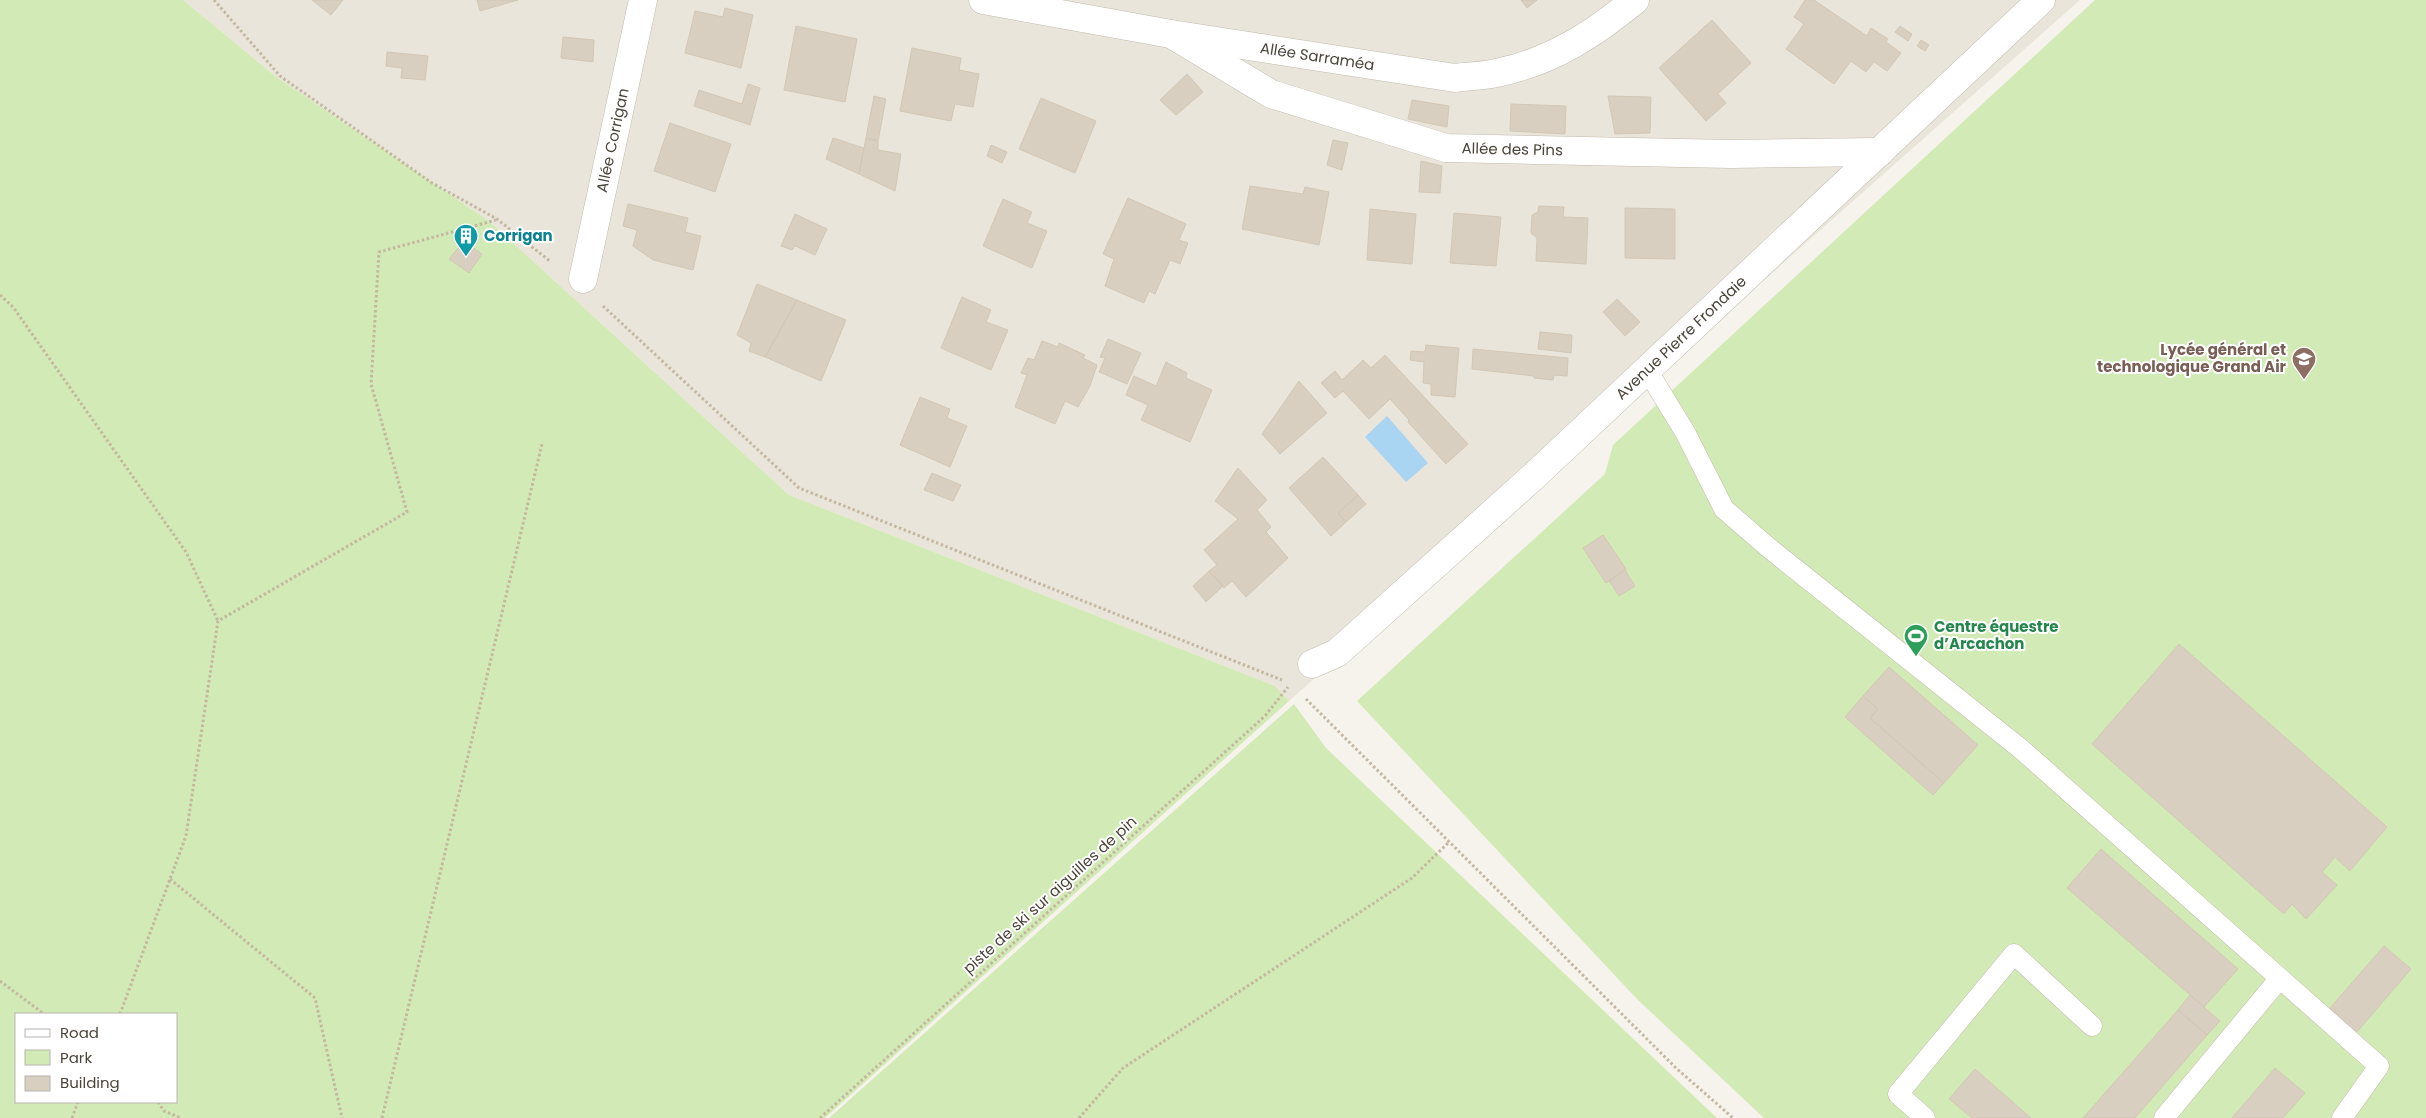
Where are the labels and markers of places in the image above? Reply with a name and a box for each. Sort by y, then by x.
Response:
building icon: Corrigan [453,223,479,257]
place label: Corrigan [484,225,553,246]
place label: Lycée général et technologique Grand Air [2097,339,2287,377]
school or university icon: Lycée général et technologique Grand Air [2291,346,2317,380]
place label: Centre équestre d’Arcachon [1934,616,2059,654]
sports icon: Centre équestre d’Arcachon [1903,623,1929,657]

